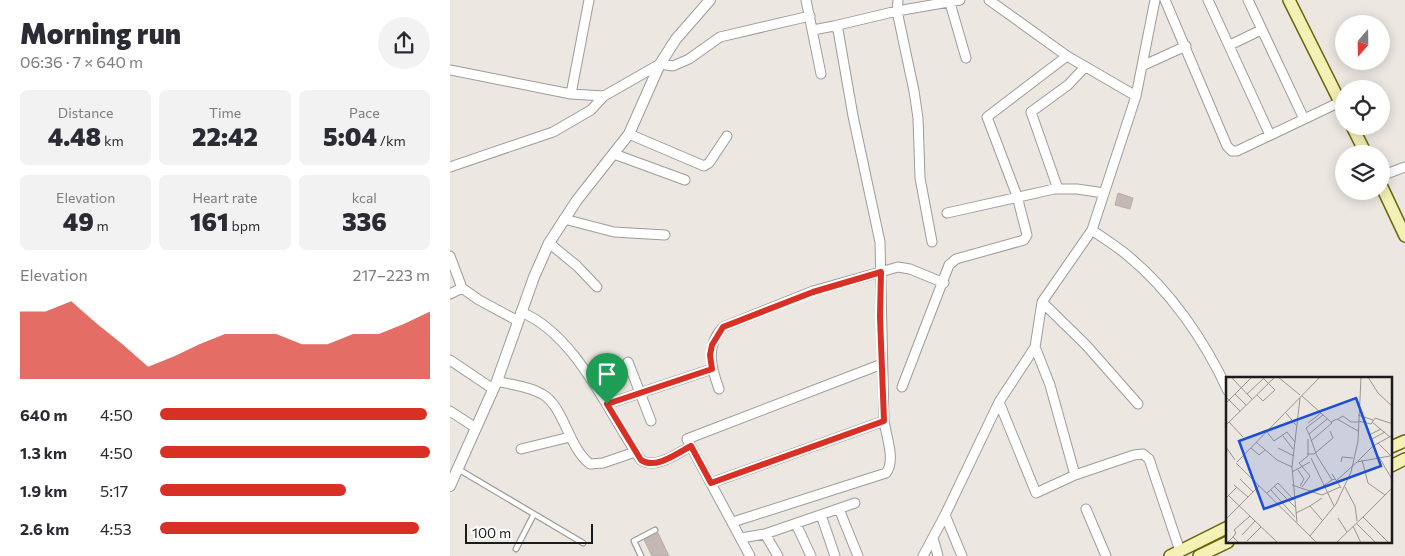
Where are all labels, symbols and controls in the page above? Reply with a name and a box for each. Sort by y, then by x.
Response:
north arrow [1335,15,1390,70]
map controls [1335,15,1390,200]
text: Morning run [20,16,181,50]
button: share [378,17,430,69]
text: 06:36 · 7 × 640 m [20,52,143,71]
button: locate [1335,80,1390,135]
text: Distance [58,104,113,121]
text: Time [209,104,241,121]
text: Pace [349,104,380,121]
text: 4.48 [48,121,101,151]
text: 22:42 [192,121,258,151]
text: 5:04 [323,121,377,151]
text: km [101,132,124,149]
text: /km [377,132,406,149]
button: layers [1335,145,1390,200]
text: Elevation [56,189,115,206]
text: Heart rate [192,189,258,206]
text: kcal [352,189,377,206]
text: 49 [63,206,94,236]
text: 161 [190,206,229,236]
text: 336 [342,206,387,236]
text: m [94,217,109,234]
text: bpm [229,217,260,234]
text: Elevation [20,265,88,284]
text: 217–223 m [353,265,430,284]
pin [586,353,628,404]
icon: arrive [593,360,621,388]
inset map [1226,377,1392,544]
text: 640 m [20,405,67,424]
text: 4:50 [100,405,133,424]
text: 1.3 km [20,443,67,462]
text: 4:50 [100,443,133,462]
text: 1.9 km [20,481,67,500]
text: 5:17 [100,481,128,500]
text: 2.6 km [20,519,69,538]
text: 4:53 [100,519,132,538]
scale bar [465,521,592,544]
text: 100 m [472,524,511,541]

